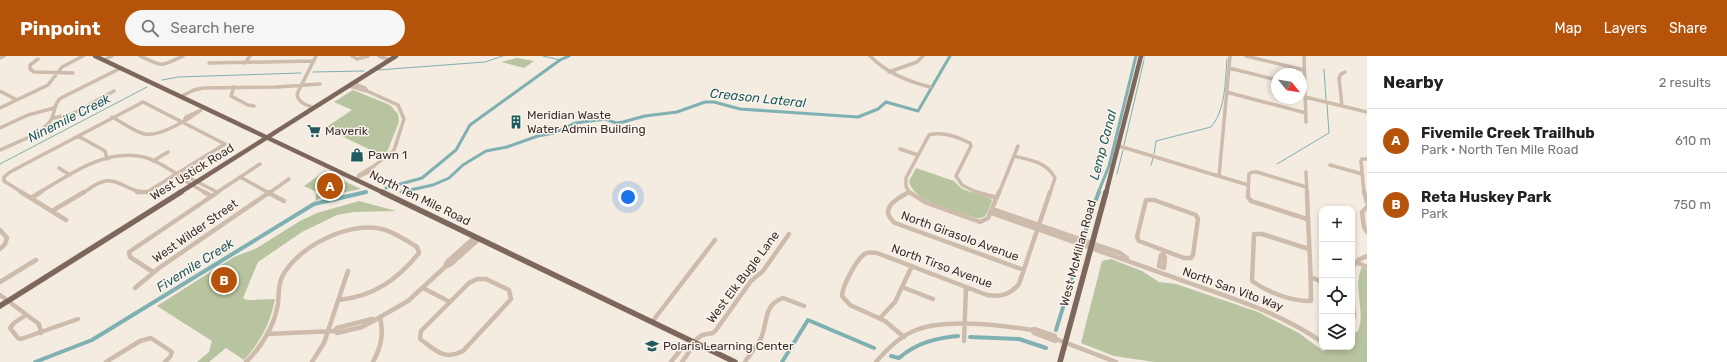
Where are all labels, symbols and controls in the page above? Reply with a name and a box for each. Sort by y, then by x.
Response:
search box [125,10,405,46]
text: Pinpoint [20,17,101,40]
icon: search [139,17,161,39]
text: Search here [171,19,255,37]
text: Map [1555,20,1582,37]
text: Layers [1604,20,1647,37]
text: Share [1669,20,1707,37]
north arrow [1271,68,1307,104]
text: Nearby [1383,72,1444,92]
text: 2 results [1659,75,1711,90]
water label: Creason Lateral [709,86,808,111]
water label: Ninemile Creek [25,91,113,145]
place label: Meridian Waste Water Admin Building [527,108,646,136]
water label: Lemp Canal [1086,108,1120,182]
building icon: Meridian Waste Water Admin Building [508,114,524,130]
supermarket icon: Maverik [306,123,322,139]
place label: Maverik [325,124,369,138]
text: Fivemile Creek Trailhub [1421,124,1595,142]
text: A [1391,133,1401,148]
text: 610 m [1675,133,1711,148]
street label: West Ustick Road [148,141,236,203]
text: Park · North Ten Mile Road [1421,142,1578,157]
shop icon: Pawn 1 [349,147,365,163]
place label: Pawn 1 [368,148,407,162]
street label: North Ten Mile Road [367,167,473,229]
pin: A [317,171,343,201]
your location [618,187,638,207]
text: Reta Huskey Park [1421,188,1551,206]
street label: West Wilder Street [150,196,241,266]
text: B [1391,197,1401,212]
text: 750 m [1674,197,1711,212]
street label: West McMillan Road [1057,198,1099,308]
map controls [1319,206,1355,350]
button: + [1319,206,1355,242]
text: Park [1421,206,1448,221]
street label: North Girasolo Avenue [899,208,1021,264]
street label: West Elk Bugle Lane [704,228,782,326]
water label: Fivemile Creek [154,235,237,295]
street label: North Tirso Avenue [890,241,995,291]
button: − [1319,242,1355,278]
street label: North San Vito Way [1181,264,1286,314]
pin: B [211,265,237,295]
button: locate [1319,278,1355,314]
button: layers [1319,314,1355,350]
school or university icon: Polaris Learning Center [644,338,660,354]
place label: Polaris Learning Center [663,339,794,353]

